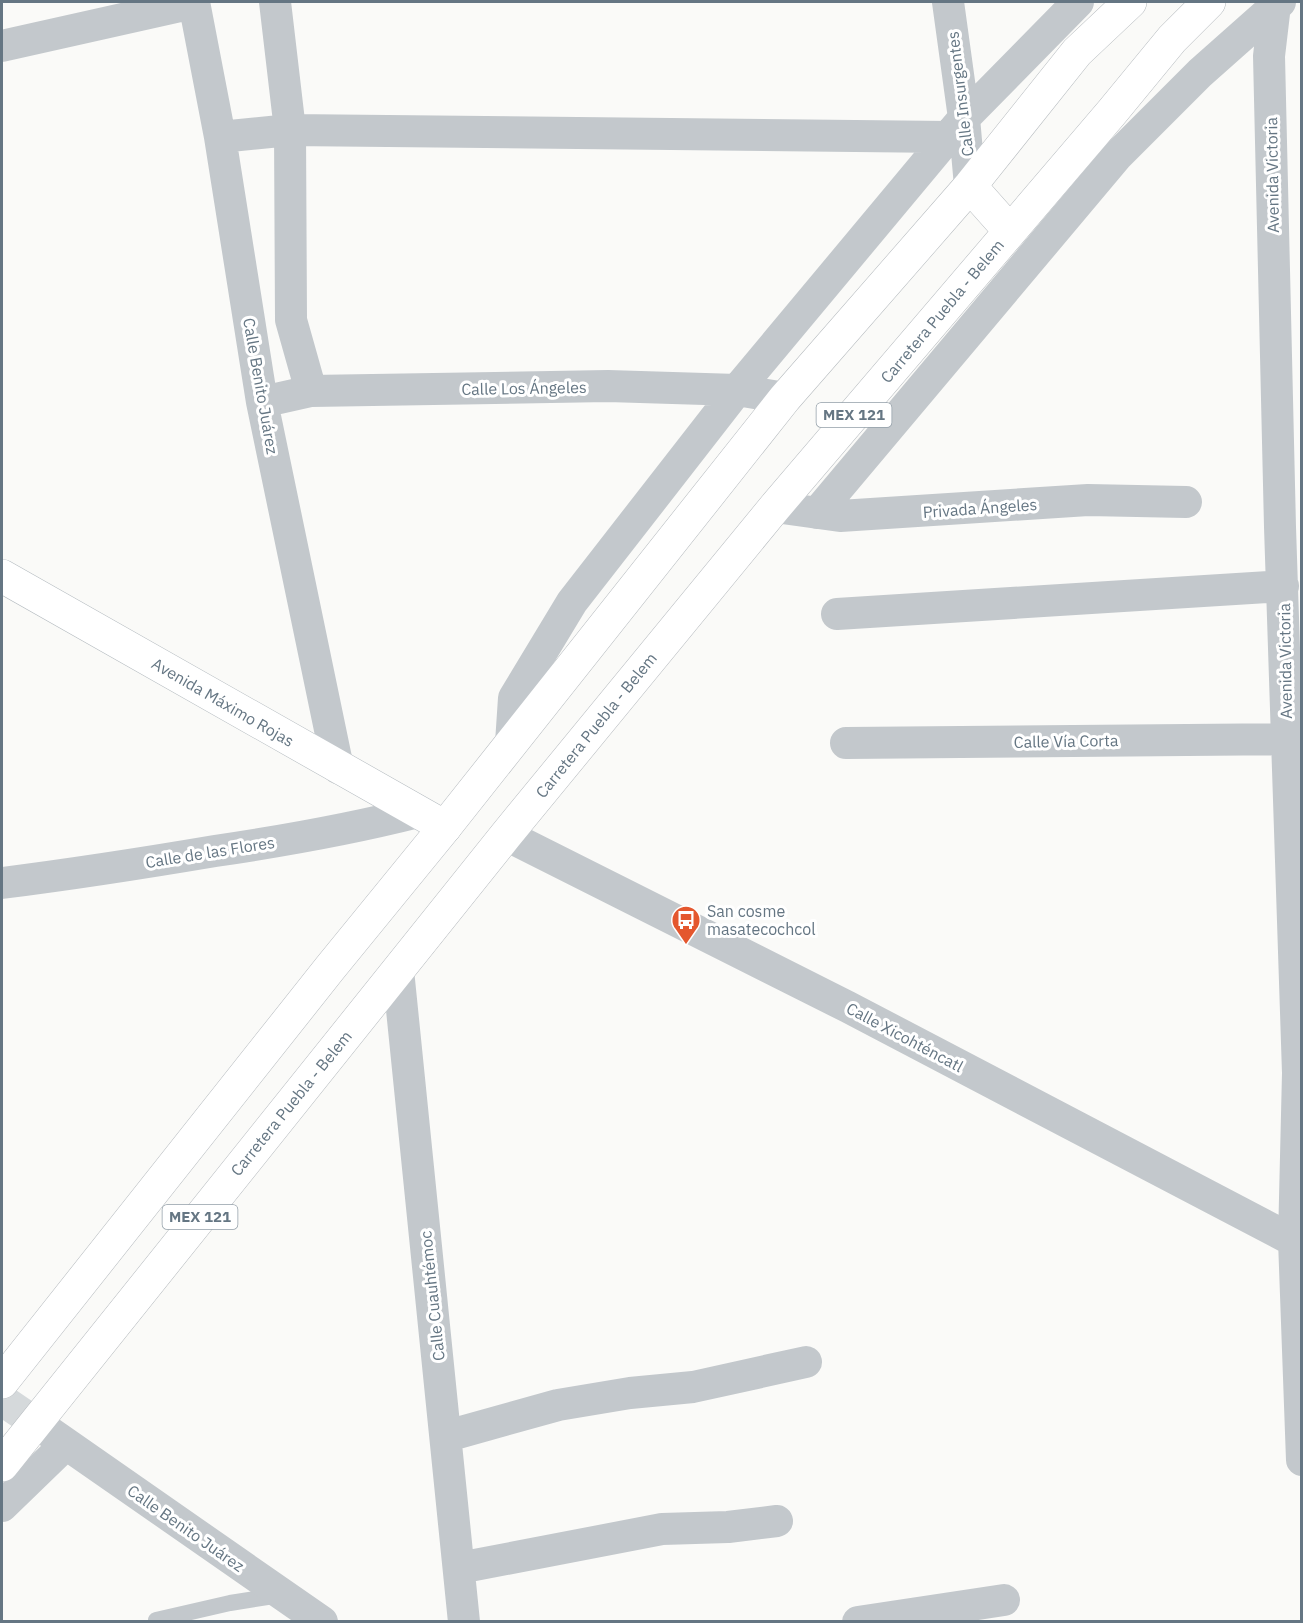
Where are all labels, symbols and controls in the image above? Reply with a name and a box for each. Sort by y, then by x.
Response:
street label: Calle Insurgentes [942,30,978,158]
street label: Avenida Victoria [1261,116,1283,233]
street label: Carretera Puebla - Belem [876,235,1008,387]
street label: Calle Benito Juárez [239,316,283,456]
street label: Calle Los Ángeles [461,376,587,399]
road number: MEX 121 [816,403,892,427]
street label: Privada Ángeles [922,493,1038,522]
street label: Avenida Victoria [1274,602,1296,719]
street label: Carretera Puebla - Belem [531,648,661,802]
street label: Avenida Máximo Rojas [148,653,298,751]
street label: Calle Vía Corta [1013,730,1119,752]
street label: Calle de las Flores [144,832,276,872]
place label: San cosme masatecochcol [707,901,816,939]
bus stop icon: San cosme masatecochcol [670,904,702,946]
street label: Calle Xicohténcatl [843,998,967,1076]
street label: Carretera Puebla - Belem [226,1026,356,1180]
road number: MEX 121 [162,1205,238,1229]
street label: Calle Cuauhtémoc [415,1230,449,1362]
street label: Calle Benito Juárez [124,1480,248,1576]

